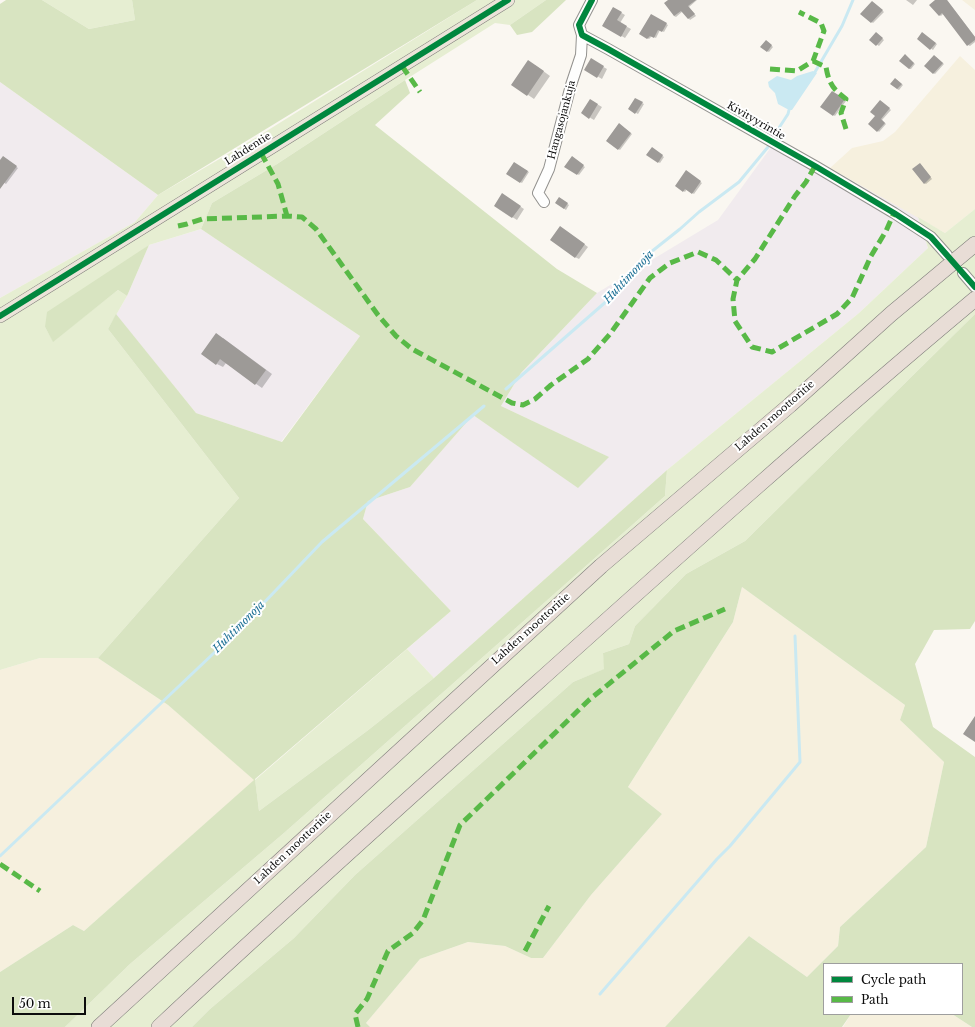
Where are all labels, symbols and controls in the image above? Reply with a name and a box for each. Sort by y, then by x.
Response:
street label: Hangasojankuja [546,79,578,161]
street label: Kivityyrintie [725,100,787,142]
street label: Lahdentie [223,130,273,168]
water label: Huhtimonoja [601,248,657,306]
street label: Lahden moottoritie [733,378,817,454]
street label: Lahden moottoritie [489,591,573,667]
water label: Huhtimonoja [210,598,268,656]
street label: Lahden moottoritie [252,809,334,887]
legend [823,963,963,1015]
text: Cycle path [861,972,926,987]
scale bar [14,989,88,1015]
text: Path [861,992,889,1007]
text: 50 m [19,996,51,1011]

